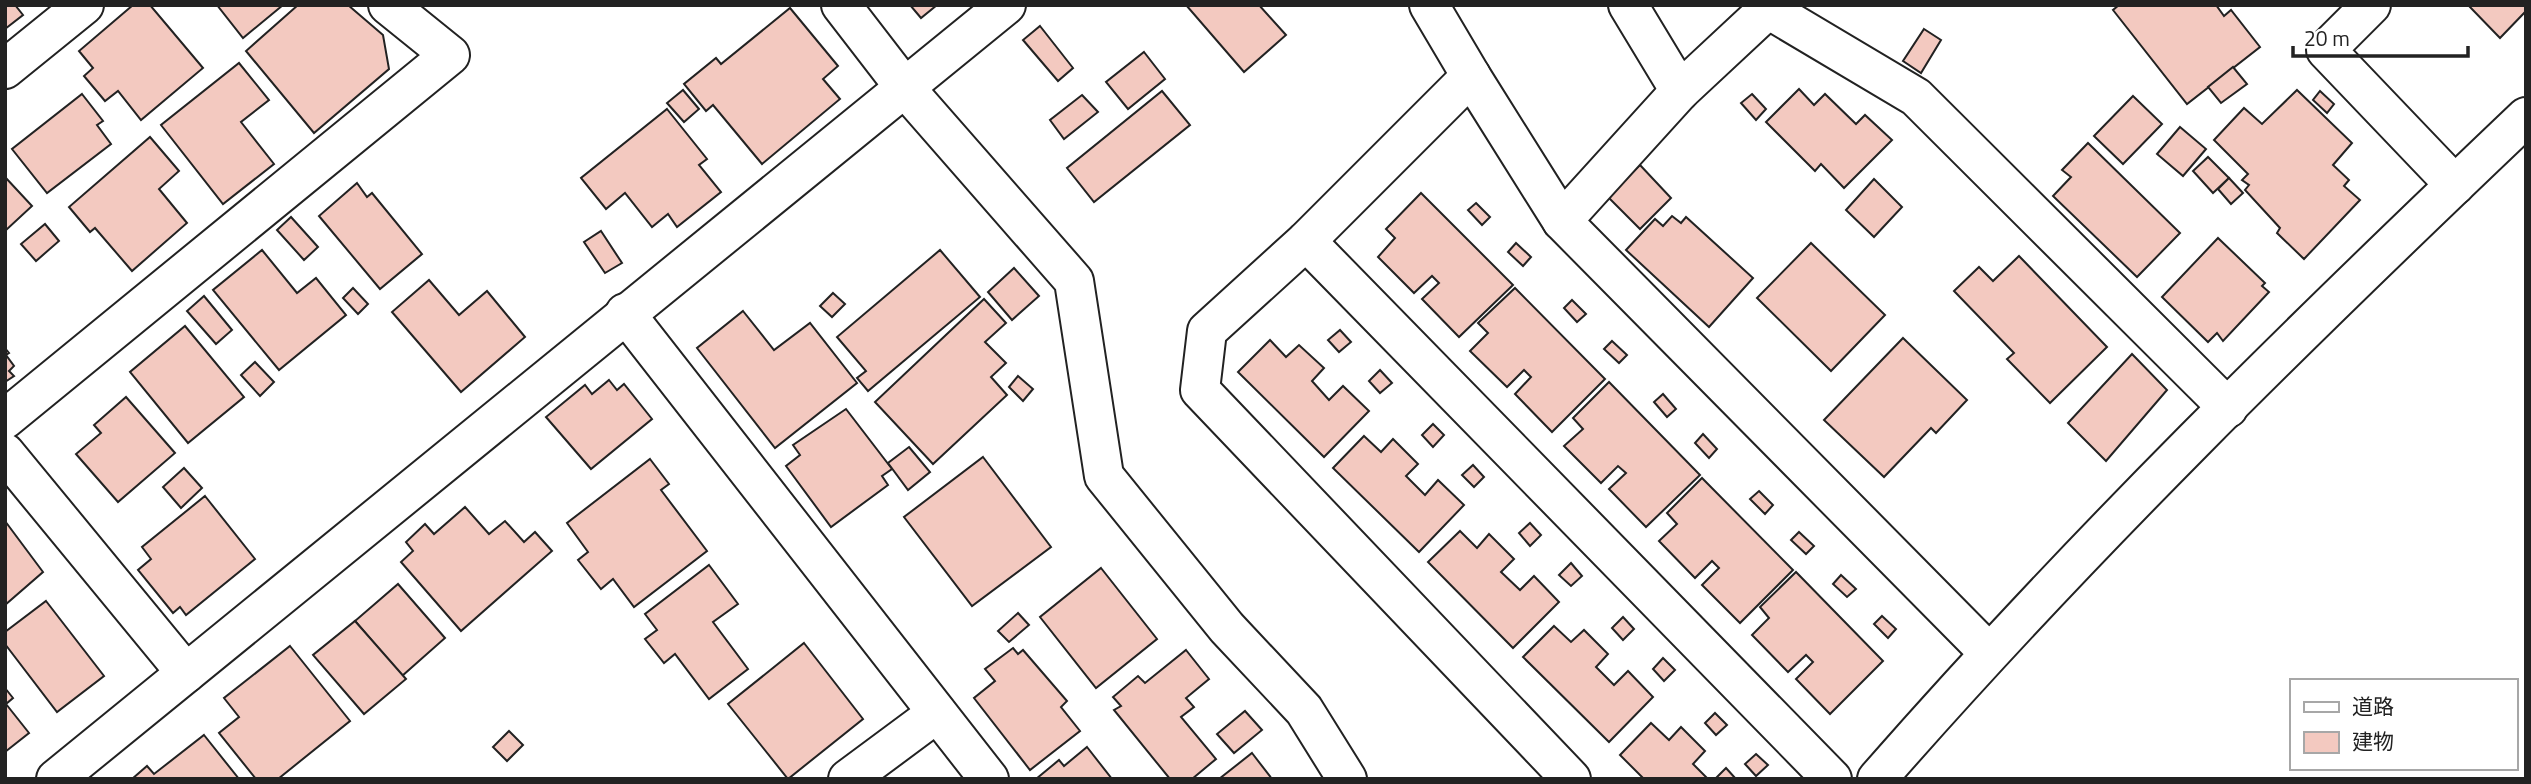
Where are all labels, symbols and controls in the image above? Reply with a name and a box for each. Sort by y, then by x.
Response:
scale bar [2293,14,2468,58]
text: 20 m [2304,22,2350,54]
legend [2290,679,2517,770]
text: 道路 [2352,690,2394,722]
text: 建物 [2352,725,2394,757]

